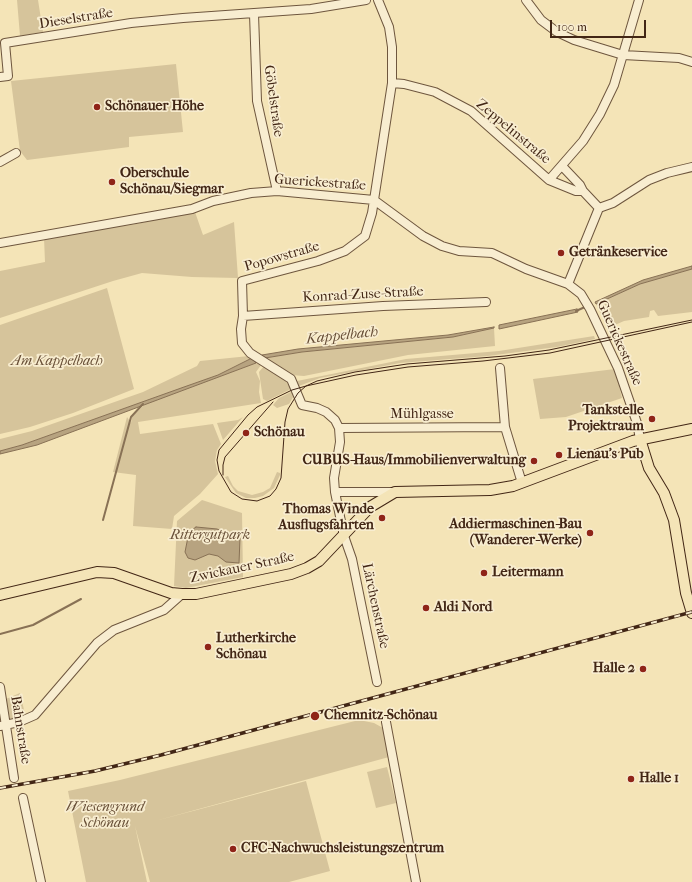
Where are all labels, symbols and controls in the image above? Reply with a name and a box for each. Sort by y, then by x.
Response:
street label: Dieselstraße [38,5,114,33]
scale bar [552,12,648,38]
text: 100 m [557,20,587,34]
street label: Göbelstraße [260,64,286,138]
street label: Zeppelinstraße [472,96,554,168]
place label: Schönauer Höhe [105,99,204,115]
marker: Schönauer Höhe [92,102,102,112]
place label: Oberschule Schönau/Siegmar [120,166,224,198]
street label: Guerickestraße [274,171,366,195]
marker: Oberschule Schönau/Siegmar [107,177,117,187]
street label: Popowstraße [243,238,321,276]
place label: Getränkeservice [569,245,668,261]
marker: Getränkeservice [556,248,566,258]
street label: Konrad-Zuse-Straße [302,283,424,307]
street label: Guerickestraße [593,298,645,388]
water label: Kappelbach [305,323,379,349]
park label: Am Kappelbach [11,354,103,370]
place label: Tankstelle Projektraum [568,403,644,436]
street label: Mühlgasse [390,407,454,423]
marker: Tankstelle Projektraum [647,414,657,424]
place label: Schönau [254,425,305,441]
marker: Schönau [241,428,251,438]
place label: Lienau's Pub [567,447,644,463]
marker: Lienau's Pub [554,450,564,460]
place label: CUBUS-Haus/Immobilienverwaltung [302,453,526,469]
marker: CUBUS-Haus/Immobilienverwaltung [529,456,539,466]
place label: Thomas Winde Ausflugsfahrten [278,502,374,534]
marker: Thomas Winde Ausflugsfahrten [377,513,387,523]
place label: Addiermaschinen-Bau (Wanderer-Werke) [449,517,582,550]
park label: Rittergutpark [170,528,250,544]
marker: Addiermaschinen-Bau (Wanderer-Werke) [585,528,595,538]
street label: Zwickauer Straße [188,549,296,587]
street label: Lärchenstraße [358,562,392,650]
place label: Leitermann [492,565,564,581]
marker: Leitermann [479,568,489,578]
place label: Aldi Nord [434,600,492,616]
marker: Aldi Nord [421,603,431,613]
place label: Lutherkirche Schönau [216,631,296,664]
marker: Lutherkirche Schönau [203,642,213,652]
place label: Halle 2 [593,661,635,677]
marker: Halle 2 [638,664,648,674]
street label: Bahnstraße [6,695,34,765]
place label: Chemnitz-Schönau [324,708,437,724]
marker: Chemnitz-Schönau [309,710,321,722]
place label: Halle 1 [639,771,679,787]
marker: Halle 1 [626,774,636,784]
park label: Wiesengrund Schönau [66,800,144,832]
place label: CFC-Nachwuchsleistungszentrum [241,841,444,857]
marker: CFC-Nachwuchsleistungszentrum [228,844,238,854]

